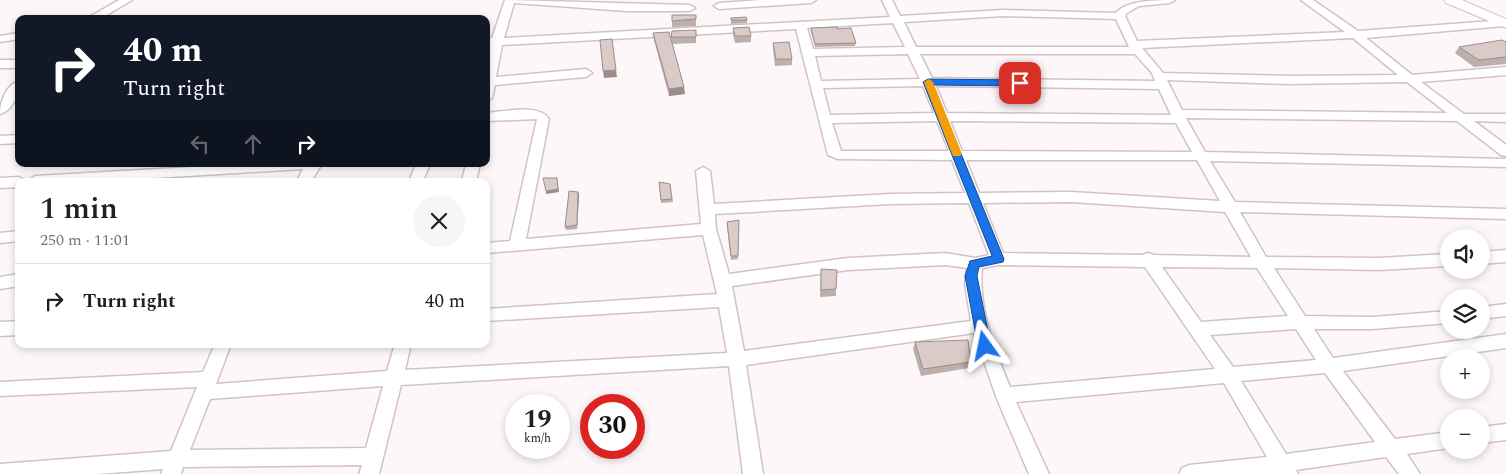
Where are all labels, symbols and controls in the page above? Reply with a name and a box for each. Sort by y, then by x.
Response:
text: 40 m [123,24,203,77]
icon: right [40,35,105,100]
pin [999,62,1041,104]
icon: arrive [1006,69,1034,97]
text: Turn right [123,72,225,105]
icon: left [186,130,214,158]
icon: ahead [239,130,267,158]
icon: right [292,130,320,158]
text: 1 min [40,186,118,232]
button: close [413,195,465,247]
text: 250 m · 11:01 [40,228,130,252]
map controls [1440,229,1490,459]
button: sound [1440,229,1490,279]
icon: right [40,287,68,315]
text: Turn right [83,287,176,316]
text: 40 m [425,287,465,316]
button: layers [1440,289,1490,339]
position arrow [958,319,1010,371]
button: + [1440,349,1490,399]
speed limit sign: 30 [580,394,645,459]
text: 19 [523,401,552,439]
button: − [1440,409,1490,459]
text: km/h [524,429,551,448]

